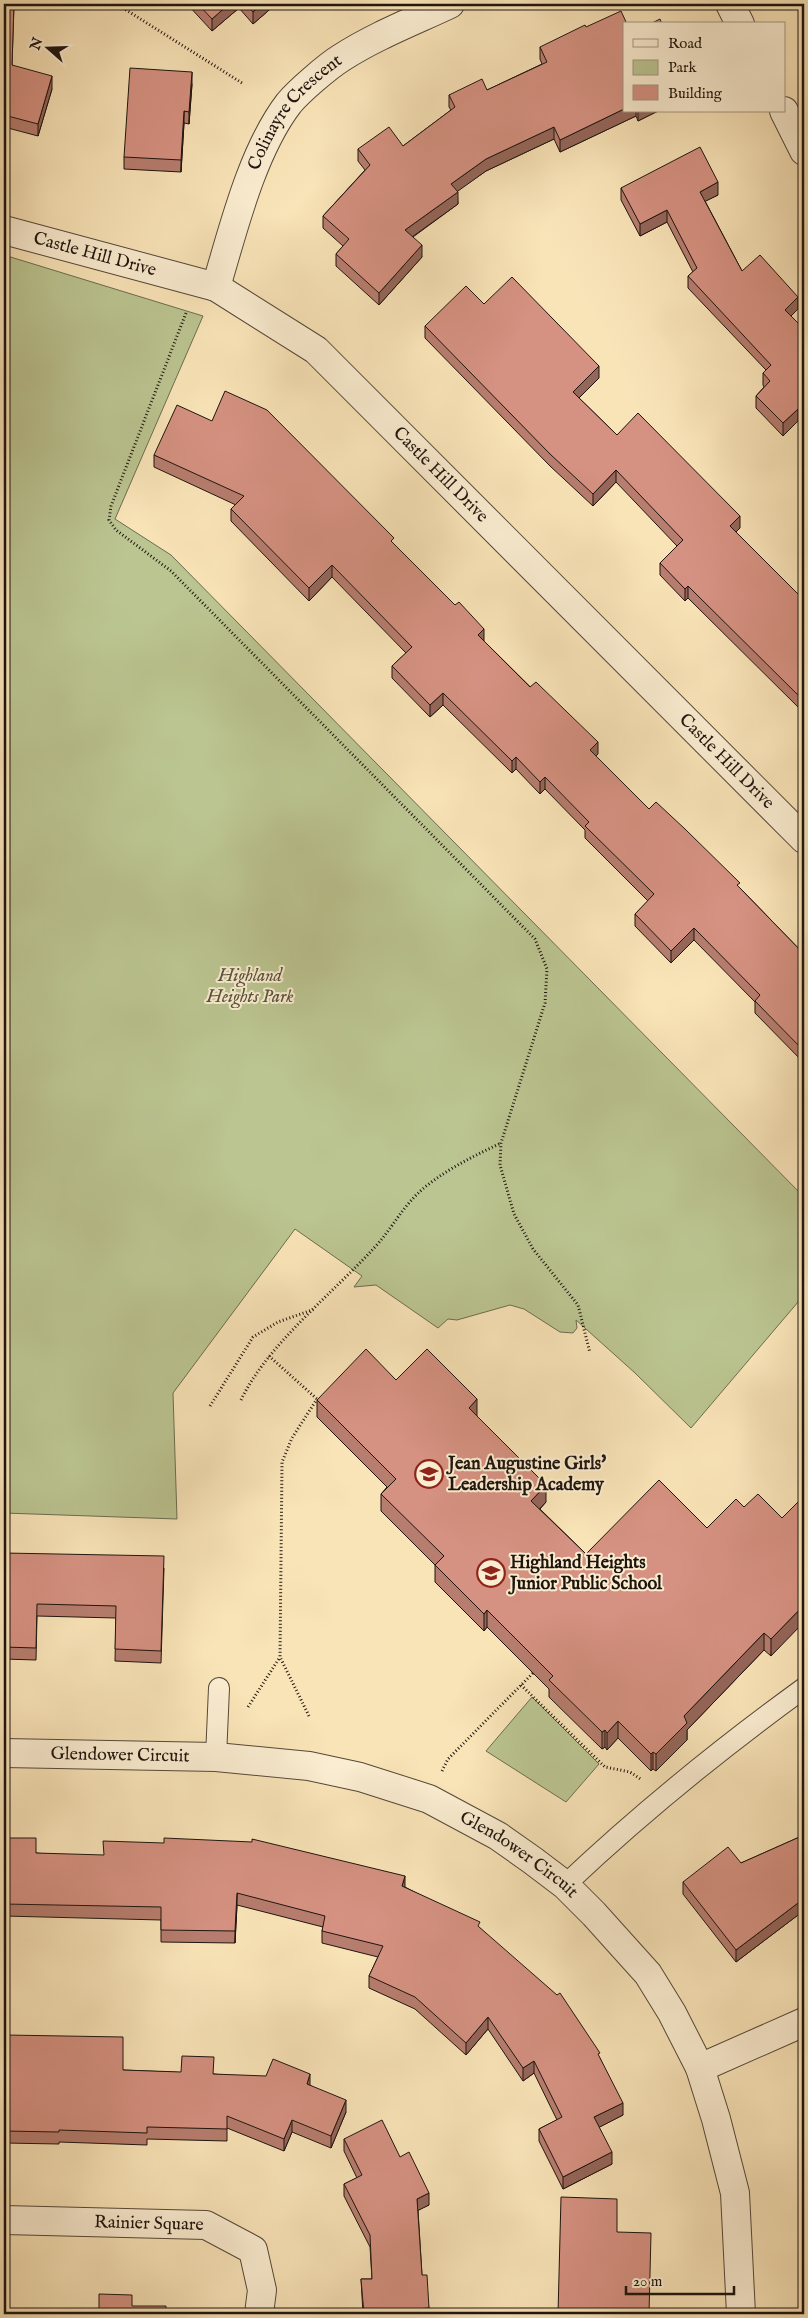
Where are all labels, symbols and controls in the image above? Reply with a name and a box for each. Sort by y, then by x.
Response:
north arrow [22,22,72,72]
legend [623,22,786,112]
text: Road [668,34,703,53]
text: N [26,35,47,54]
street label: Colinayre Crescent [243,49,346,174]
text: Park [668,58,698,77]
text: Building [668,84,723,103]
street label: Castle Hill Drive [31,227,159,282]
street label: Castle Hill Drive [388,422,493,528]
street label: Castle Hill Drive [674,709,779,814]
park label: Highland Heights Park [206,965,293,1009]
place label: Jean Augustine Girls' Leadership Academy [446,1453,606,1497]
school or university icon: Jean Augustine Girls' Leadership Academy [414,1459,444,1489]
place label: Highland Heights Junior Public School [508,1552,663,1596]
school or university icon: Highland Heights Junior Public School [476,1558,506,1588]
street label: Glendower Circuit [50,1742,190,1768]
street label: Glendower Circuit [456,1806,583,1903]
street label: Rainier Square [94,2211,204,2236]
scale bar [626,2263,733,2295]
text: 20 m [633,2272,663,2291]

